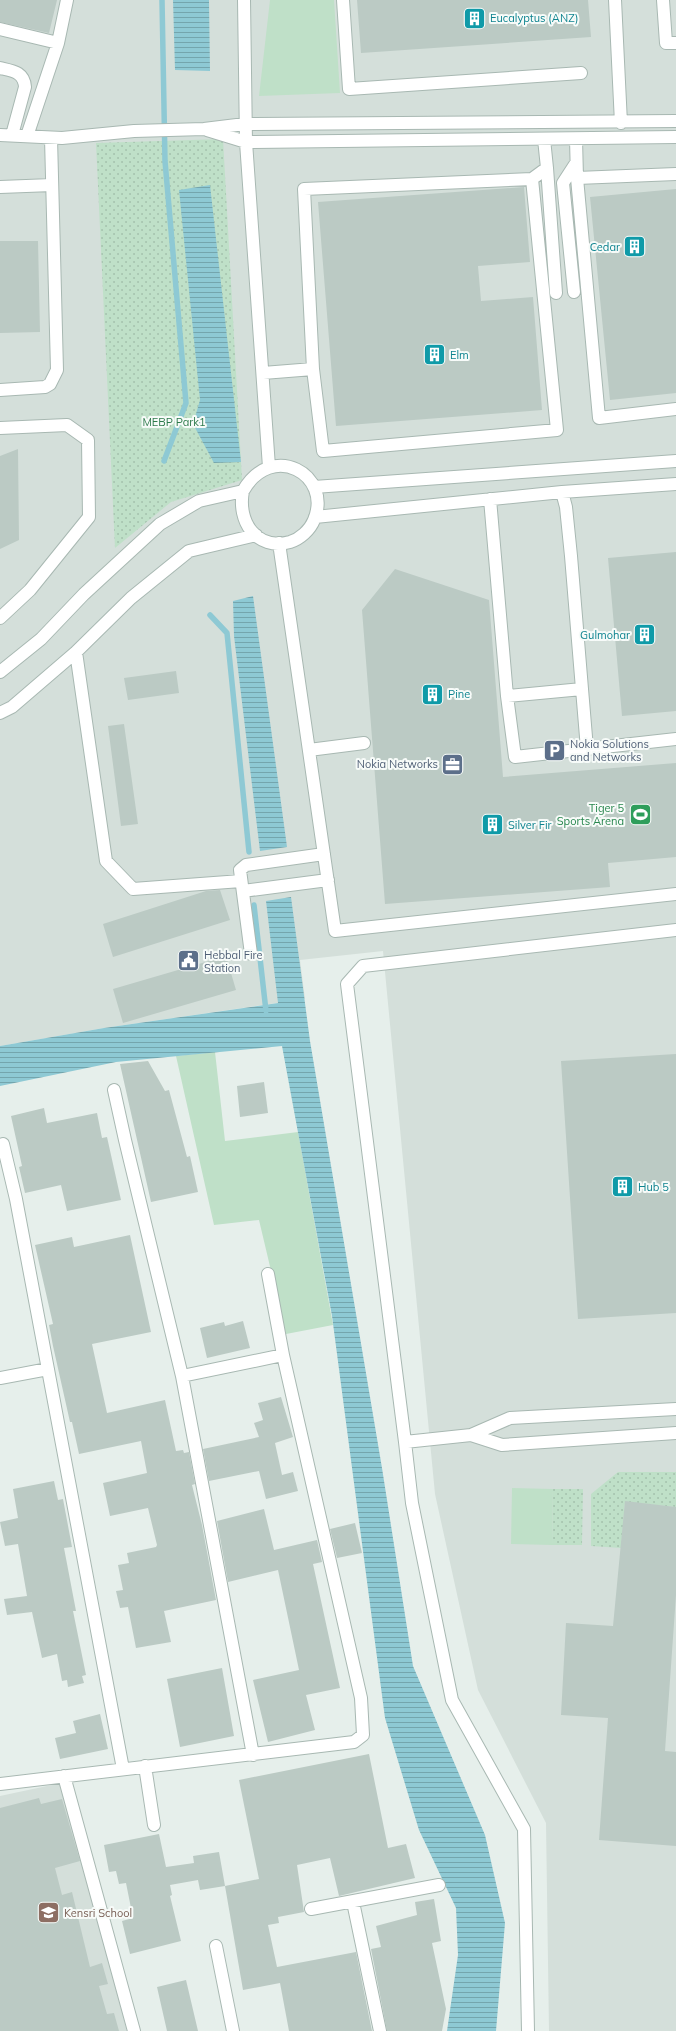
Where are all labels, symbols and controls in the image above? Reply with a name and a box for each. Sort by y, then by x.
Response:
building icon: Eucalyptus (ANZ) [461,5,487,31]
place label: Eucalyptus (ANZ) [490,11,578,25]
building icon: Cedar [622,234,648,260]
place label: Cedar [590,240,620,254]
building icon: Elm [421,342,447,368]
place label: Elm [450,348,469,362]
park label: MEBP Park1 [142,415,206,429]
building icon: Gulmohar [632,622,658,648]
place label: Gulmohar [580,628,630,642]
building icon: Pine [419,681,445,707]
place label: Pine [448,687,470,701]
parking icon: Nokia Solutions and Networks [542,737,568,763]
place label: Nokia Solutions and Networks [570,737,649,764]
office icon: Nokia Networks [440,751,466,777]
place label: Nokia Networks [357,757,438,771]
place label: Tiger 5 Sports Arena [557,801,624,828]
sports icon: Tiger 5 Sports Arena [627,801,653,827]
building icon: Silver Fir [479,812,505,838]
place label: Silver Fir [508,818,552,832]
public building icon: Hebbal Fire Station [175,948,201,974]
place label: Hebbal Fire Station [204,948,262,975]
building icon: Hub 5 [610,1174,636,1200]
place label: Hub 5 [638,1180,669,1194]
school or university icon: Kensri School [35,1900,61,1926]
place label: Kensri School [64,1906,132,1920]

